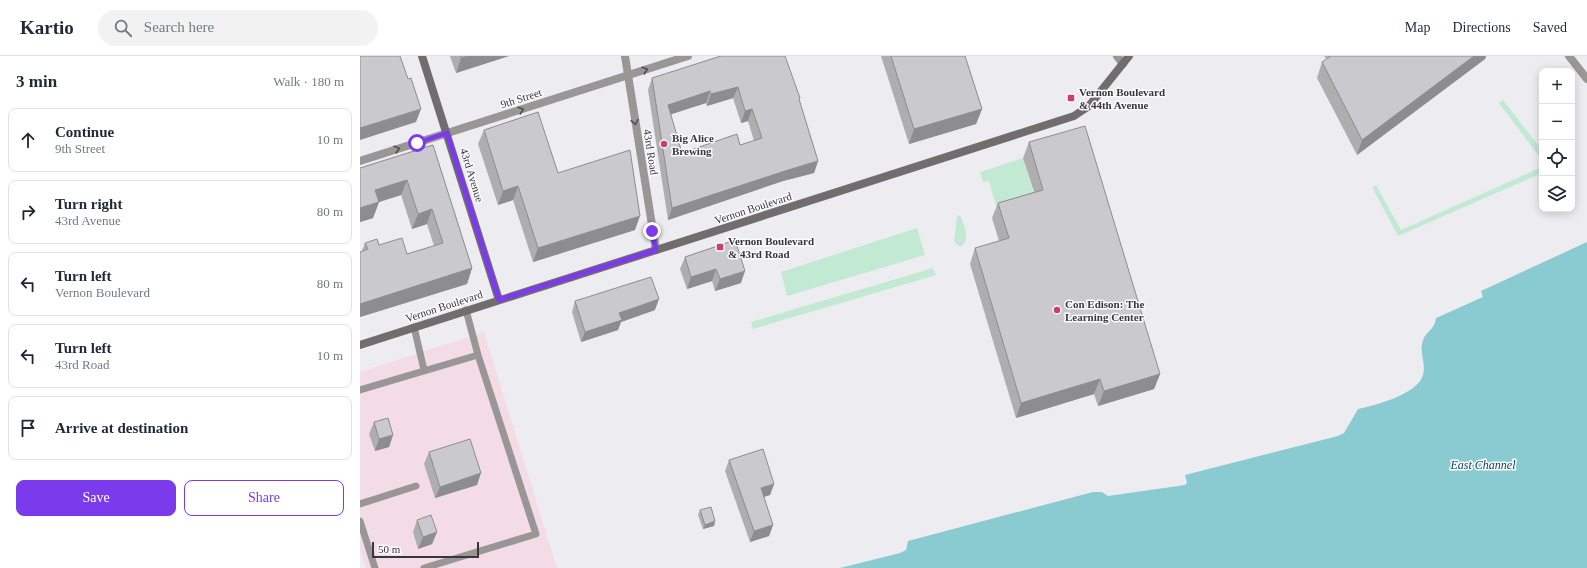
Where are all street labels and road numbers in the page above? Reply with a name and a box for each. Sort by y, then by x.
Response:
street label: 9th Street [499,86,543,110]
street label: 43rd Road [641,128,661,176]
street label: 43rd Avenue [458,147,486,203]
street label: Vernon Boulevard [713,190,794,226]
street label: Vernon Boulevard [404,288,485,324]

